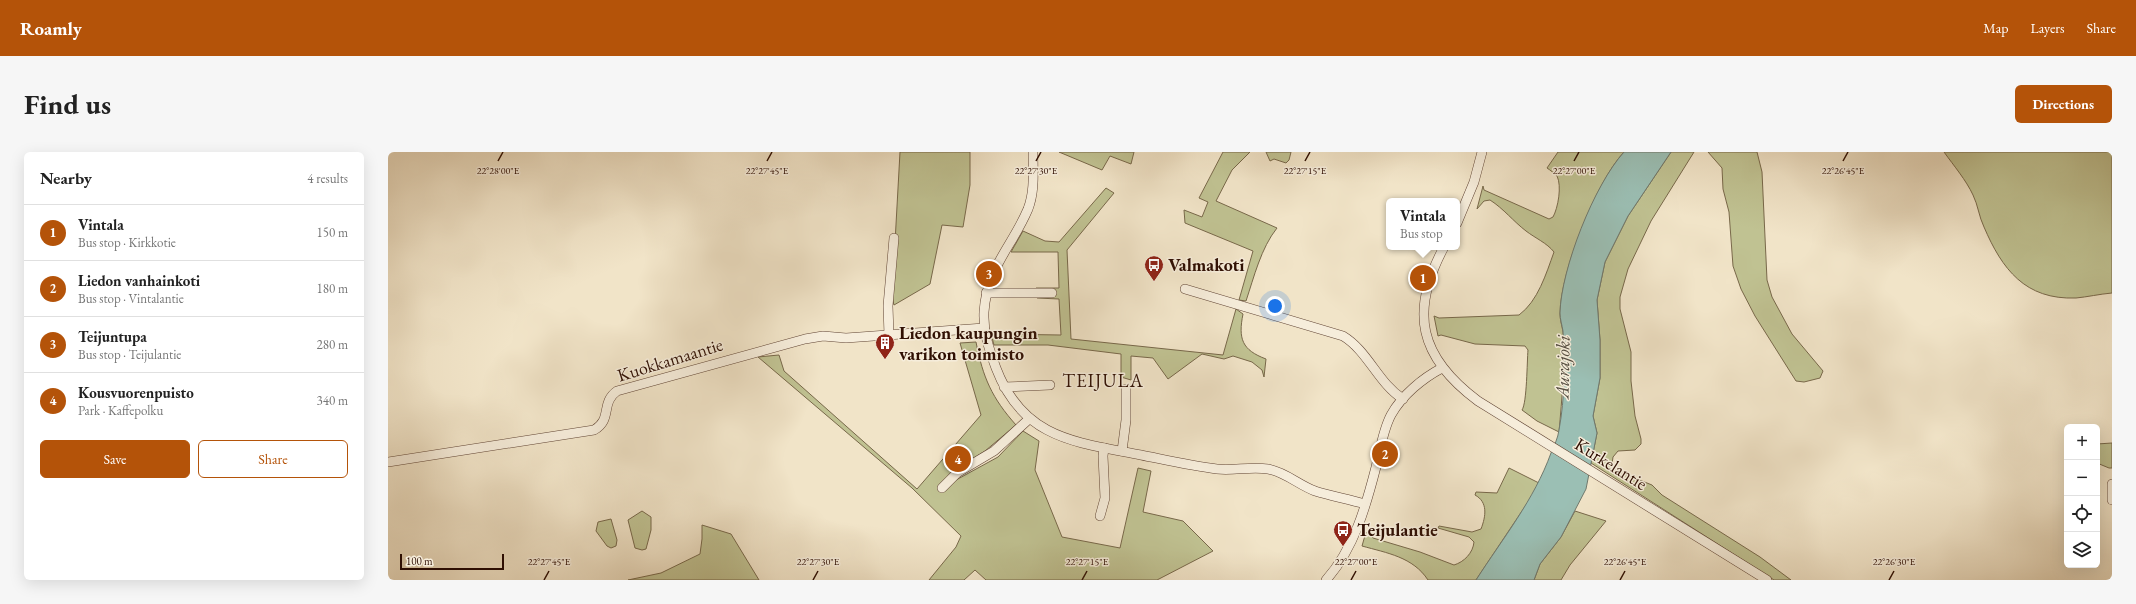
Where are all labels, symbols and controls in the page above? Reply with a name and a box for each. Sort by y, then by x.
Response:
text: Roamly [20,16,82,41]
text: Map [1983,19,2008,37]
text: Layers [2030,19,2065,37]
text: Share [2087,19,2116,37]
button: Directions [2015,85,2112,123]
text: Find us [24,86,111,122]
text: 22°28'00"E [477,164,520,177]
text: 22°27'45"E [746,164,789,177]
text: 22°27'30"E [1015,164,1058,177]
text: 22°27'15"E [1284,164,1327,177]
text: 22°27'00"E [1553,164,1596,177]
text: 22°26'45"E [1822,164,1865,177]
text: Nearby [40,167,92,189]
text: 4 results [307,170,348,187]
popup [1386,198,1460,250]
text: Vintala [1400,206,1446,225]
text: Vintala [78,215,124,234]
text: 1 [50,224,56,241]
text: 150 m [317,224,348,241]
text: Bus stop [1400,225,1443,242]
text: Bus stop · Kirkkotie [78,234,176,251]
place label: Valmakoti [1168,253,1245,276]
bus stop icon: Valmakoti [1143,254,1165,282]
pin: 3 [976,259,1002,289]
pin: 1 [1410,263,1436,293]
text: Liedon vanhainkoti [78,271,200,290]
text: 2 [50,280,56,297]
text: 180 m [317,280,348,297]
text: Bus stop · Vintalantie [78,290,184,307]
your location [1265,296,1285,316]
place label: Liedon kaupungin varikon toimisto [899,321,1038,365]
text: Teijuntupa [78,327,147,346]
building icon: Liedon kaupungin varikon toimisto [874,332,896,360]
street label: Kuokkamaantie [614,333,726,387]
water label: Aurajoki [1549,334,1576,401]
text: 3 [50,336,56,353]
text: 280 m [317,336,348,353]
text: Bus stop · Teijulantie [78,346,181,363]
district label: TEIJULA [1062,368,1144,393]
text: Kousvuorenpuisto [78,383,194,402]
text: 4 [50,392,56,409]
text: 340 m [317,392,348,409]
text: Park · Kaffepolku [78,402,163,419]
map controls [2064,424,2100,568]
button: + [2064,424,2100,460]
street label: Kurkelantie [1571,432,1652,495]
pin: 2 [1372,439,1398,469]
button: Save [40,440,190,478]
button: Share [198,440,348,478]
pin: 4 [945,444,971,474]
button: − [2064,460,2100,496]
button: locate [2064,496,2100,532]
place label: Teijulantie [1357,518,1438,541]
bus stop icon: Teijulantie [1332,519,1354,547]
button: layers [2064,532,2100,568]
scale bar [400,552,504,571]
text: 100 m [406,554,433,568]
text: 22°27'45"E [528,555,571,568]
text: 22°27'30"E [797,555,840,568]
text: 22°27'15"E [1066,555,1109,568]
text: 22°27'00"E [1335,555,1378,568]
text: 22°26'45"E [1604,555,1647,568]
text: 22°26'30"E [1873,555,1916,568]

